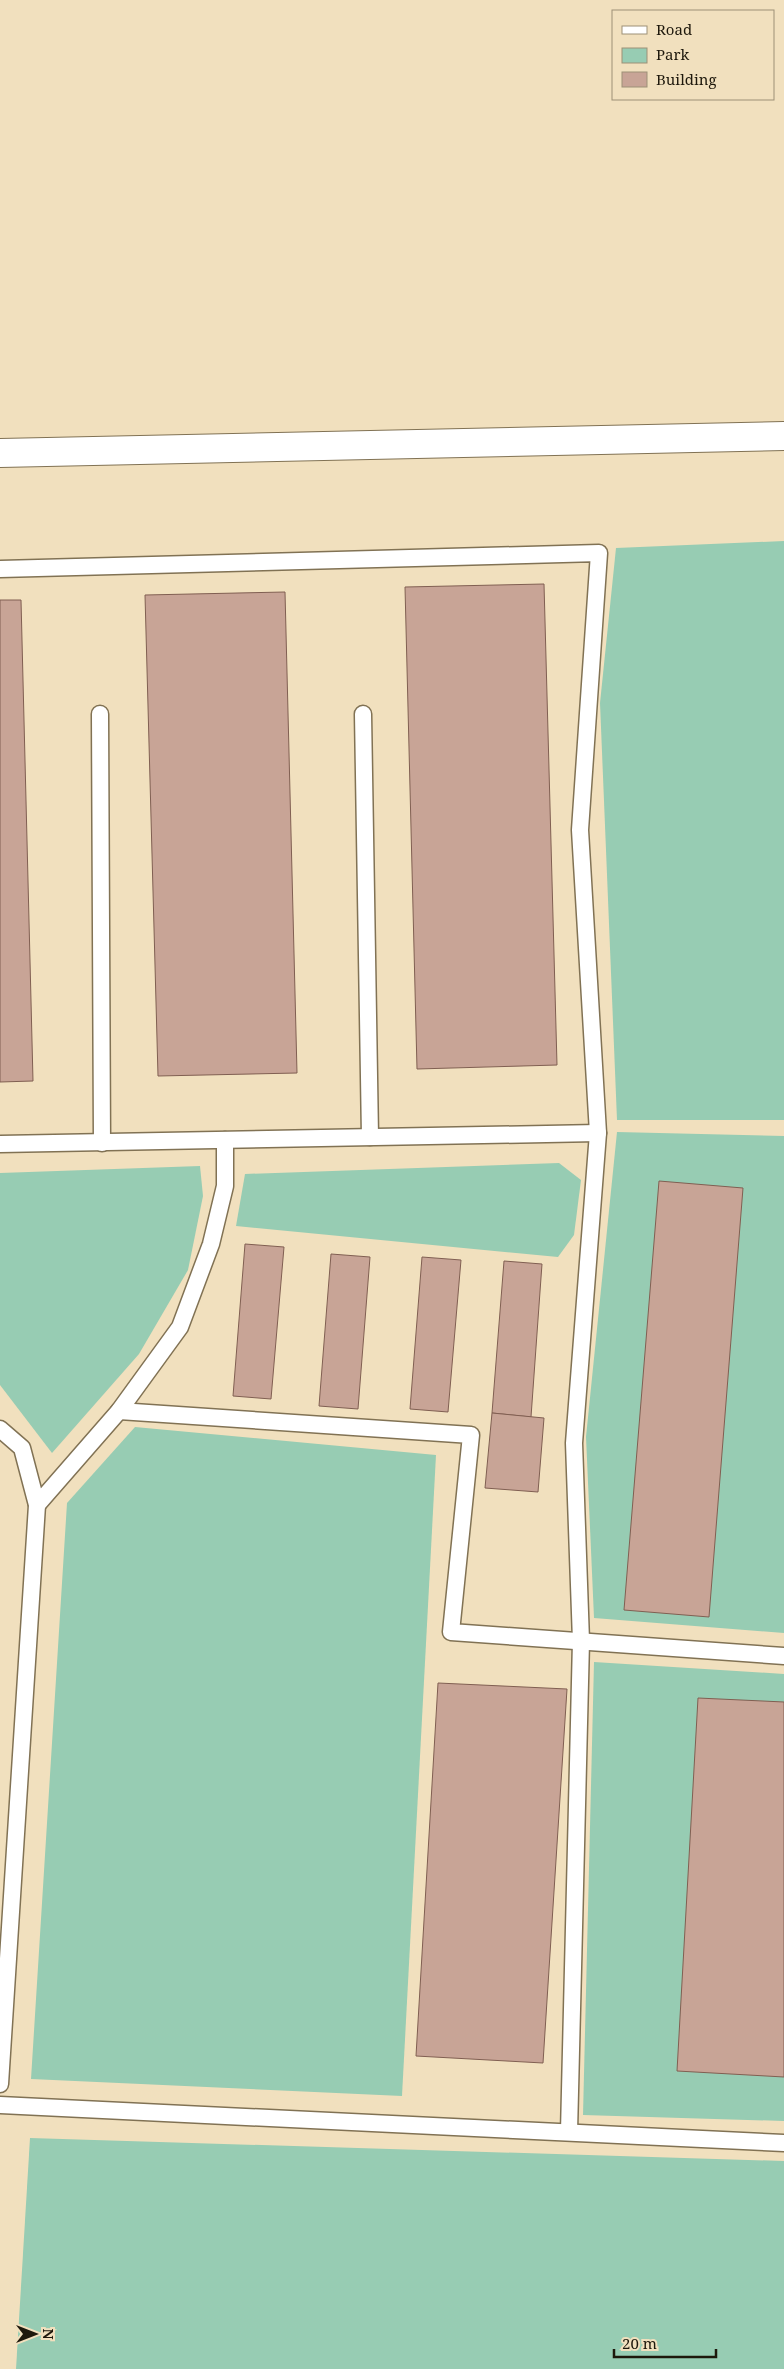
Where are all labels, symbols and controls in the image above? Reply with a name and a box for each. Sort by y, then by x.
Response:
legend [612,10,774,100]
text: Road [656,19,692,39]
text: Park [656,44,690,64]
text: Building [656,69,717,89]
north arrow [10,2309,60,2359]
scale bar [614,2326,716,2358]
text: N [39,2328,58,2340]
text: 20 m [622,2333,657,2353]

